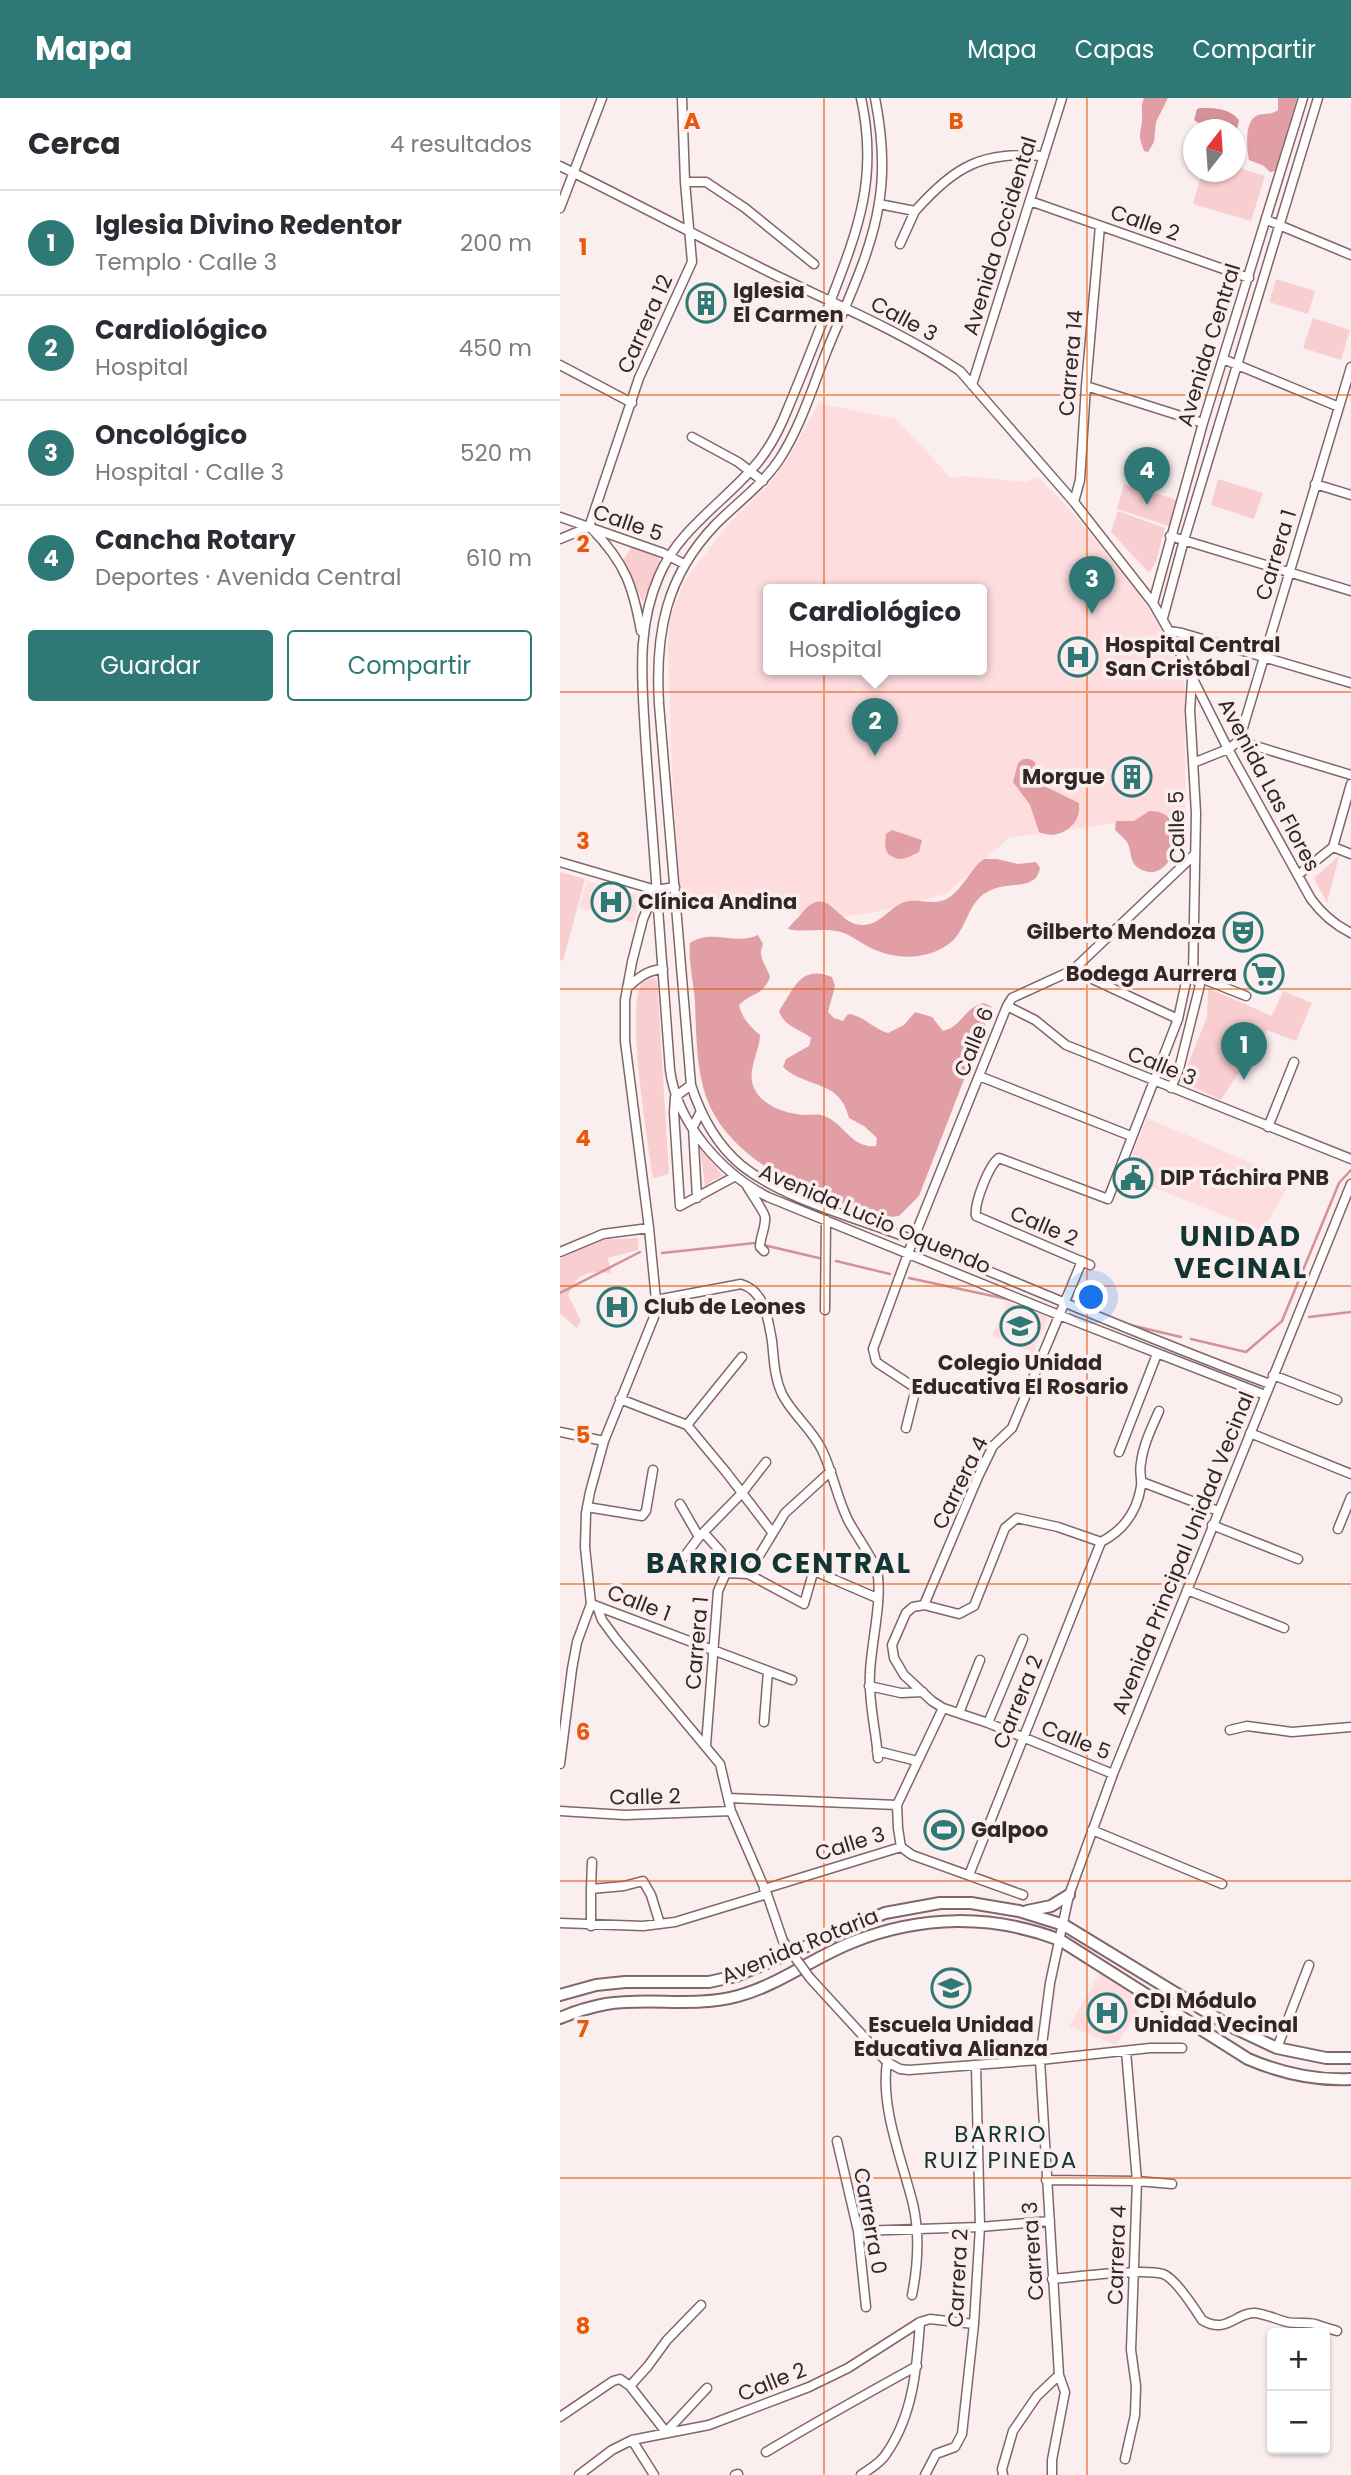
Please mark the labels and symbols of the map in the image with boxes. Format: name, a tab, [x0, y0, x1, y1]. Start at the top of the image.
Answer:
text: A	[684, 105, 701, 137]
text: B	[948, 105, 964, 137]
north arrow	[1183, 119, 1246, 182]
street label: Avenida Occidental	[955, 133, 1044, 339]
street label: Calle 2	[1107, 197, 1184, 248]
text: 1	[579, 231, 587, 263]
street label: Avenida Central	[1170, 260, 1247, 430]
street label: Carrera 12	[610, 270, 679, 378]
place label: Iglesia El Carmen	[733, 276, 844, 329]
building icon: Iglesia El Carmen	[685, 282, 727, 324]
street label: Calle 3	[866, 289, 943, 348]
street label: Carrera 14	[1051, 309, 1090, 417]
pin: 4	[1124, 447, 1170, 505]
street label: Calle 5	[589, 497, 667, 548]
street label: Carrera 1	[1248, 506, 1303, 604]
text: 2	[576, 528, 590, 560]
pin: 3	[1069, 556, 1115, 614]
place label: Hospital Central San Cristóbal	[1105, 630, 1280, 683]
hospital icon: Hospital Central San Cristóbal	[1057, 636, 1099, 678]
street label: Avenida Las Flores	[1211, 693, 1327, 877]
pin: 2	[852, 698, 898, 756]
building icon: Morgue	[1111, 756, 1153, 798]
place label: Morgue	[1022, 762, 1105, 791]
street label: Calle 5	[1161, 790, 1192, 864]
text: 3	[576, 825, 590, 857]
hospital icon: Clínica Andina	[590, 881, 632, 923]
place label: Clínica Andina	[638, 887, 797, 916]
theatre icon: Gilberto Mendoza	[1222, 911, 1264, 953]
place label: Gilberto Mendoza	[1026, 917, 1216, 946]
supermarket icon: Bodega Aurrera	[1243, 953, 1285, 995]
place label: Bodega Aurrera	[1066, 959, 1237, 988]
street label: Calle 6	[946, 1003, 1001, 1081]
pin: 1	[1221, 1022, 1267, 1080]
street label: Calle 3	[1123, 1039, 1201, 1092]
text: 4	[575, 1122, 591, 1154]
street label: Avenida Lucio Oquendo	[755, 1156, 996, 1281]
public building icon: DIP Táchira PNB	[1112, 1157, 1154, 1199]
place label: DIP Táchira PNB	[1160, 1163, 1329, 1192]
street label: Calle 2	[1006, 1198, 1083, 1253]
district label: UNIDAD VECINAL	[1174, 1217, 1308, 1288]
your location	[1074, 1280, 1108, 1314]
hospital icon: Club de Leones	[596, 1286, 638, 1328]
place label: Club de Leones	[644, 1292, 806, 1321]
school or university icon: Colegio Unidad Educativa El Rosario	[999, 1305, 1041, 1347]
place label: Colegio Unidad Educativa El Rosario	[912, 1348, 1128, 1401]
street label: Avenida Principal Unidad Vecinal	[1104, 1387, 1261, 1719]
text: 5	[576, 1419, 590, 1451]
street label: Carrera 4	[925, 1432, 994, 1534]
district label: BARRIO CENTRAL	[646, 1544, 912, 1583]
street label: Calle 1	[603, 1577, 675, 1628]
street label: Carrera 1	[678, 1595, 715, 1691]
street label: Carrera 2	[986, 1651, 1049, 1753]
street label: Calle 5	[1037, 1713, 1115, 1767]
text: 6	[576, 1716, 590, 1748]
street label: Calle 2	[609, 1781, 681, 1812]
sports icon: Galpoo	[923, 1809, 965, 1851]
place label: Galpoo	[971, 1815, 1048, 1844]
street label: Calle 3	[811, 1819, 888, 1868]
street label: Avenida Rotaria	[717, 1901, 883, 1990]
school or university icon: Escuela Unidad Educativa Alianza	[930, 1967, 972, 2009]
place label: CDI Módulo Unidad Vecinal	[1134, 1986, 1298, 2039]
hospital icon: CDI Módulo Unidad Vecinal	[1086, 1992, 1128, 2034]
place label: Escuela Unidad Educativa Alianza	[854, 2010, 1048, 2063]
text: 7	[577, 2013, 589, 2045]
district label: BARRIO RUIZ PINEDA	[924, 2118, 1078, 2176]
street label: Carrerra 0	[847, 2165, 894, 2276]
street label: Carrera 3	[1015, 2201, 1050, 2301]
street label: Carrera 4	[1100, 2205, 1133, 2305]
street label: Carrera 2	[940, 2228, 975, 2328]
text: 8	[576, 2310, 590, 2342]
street label: Calle 2	[733, 2355, 810, 2408]

